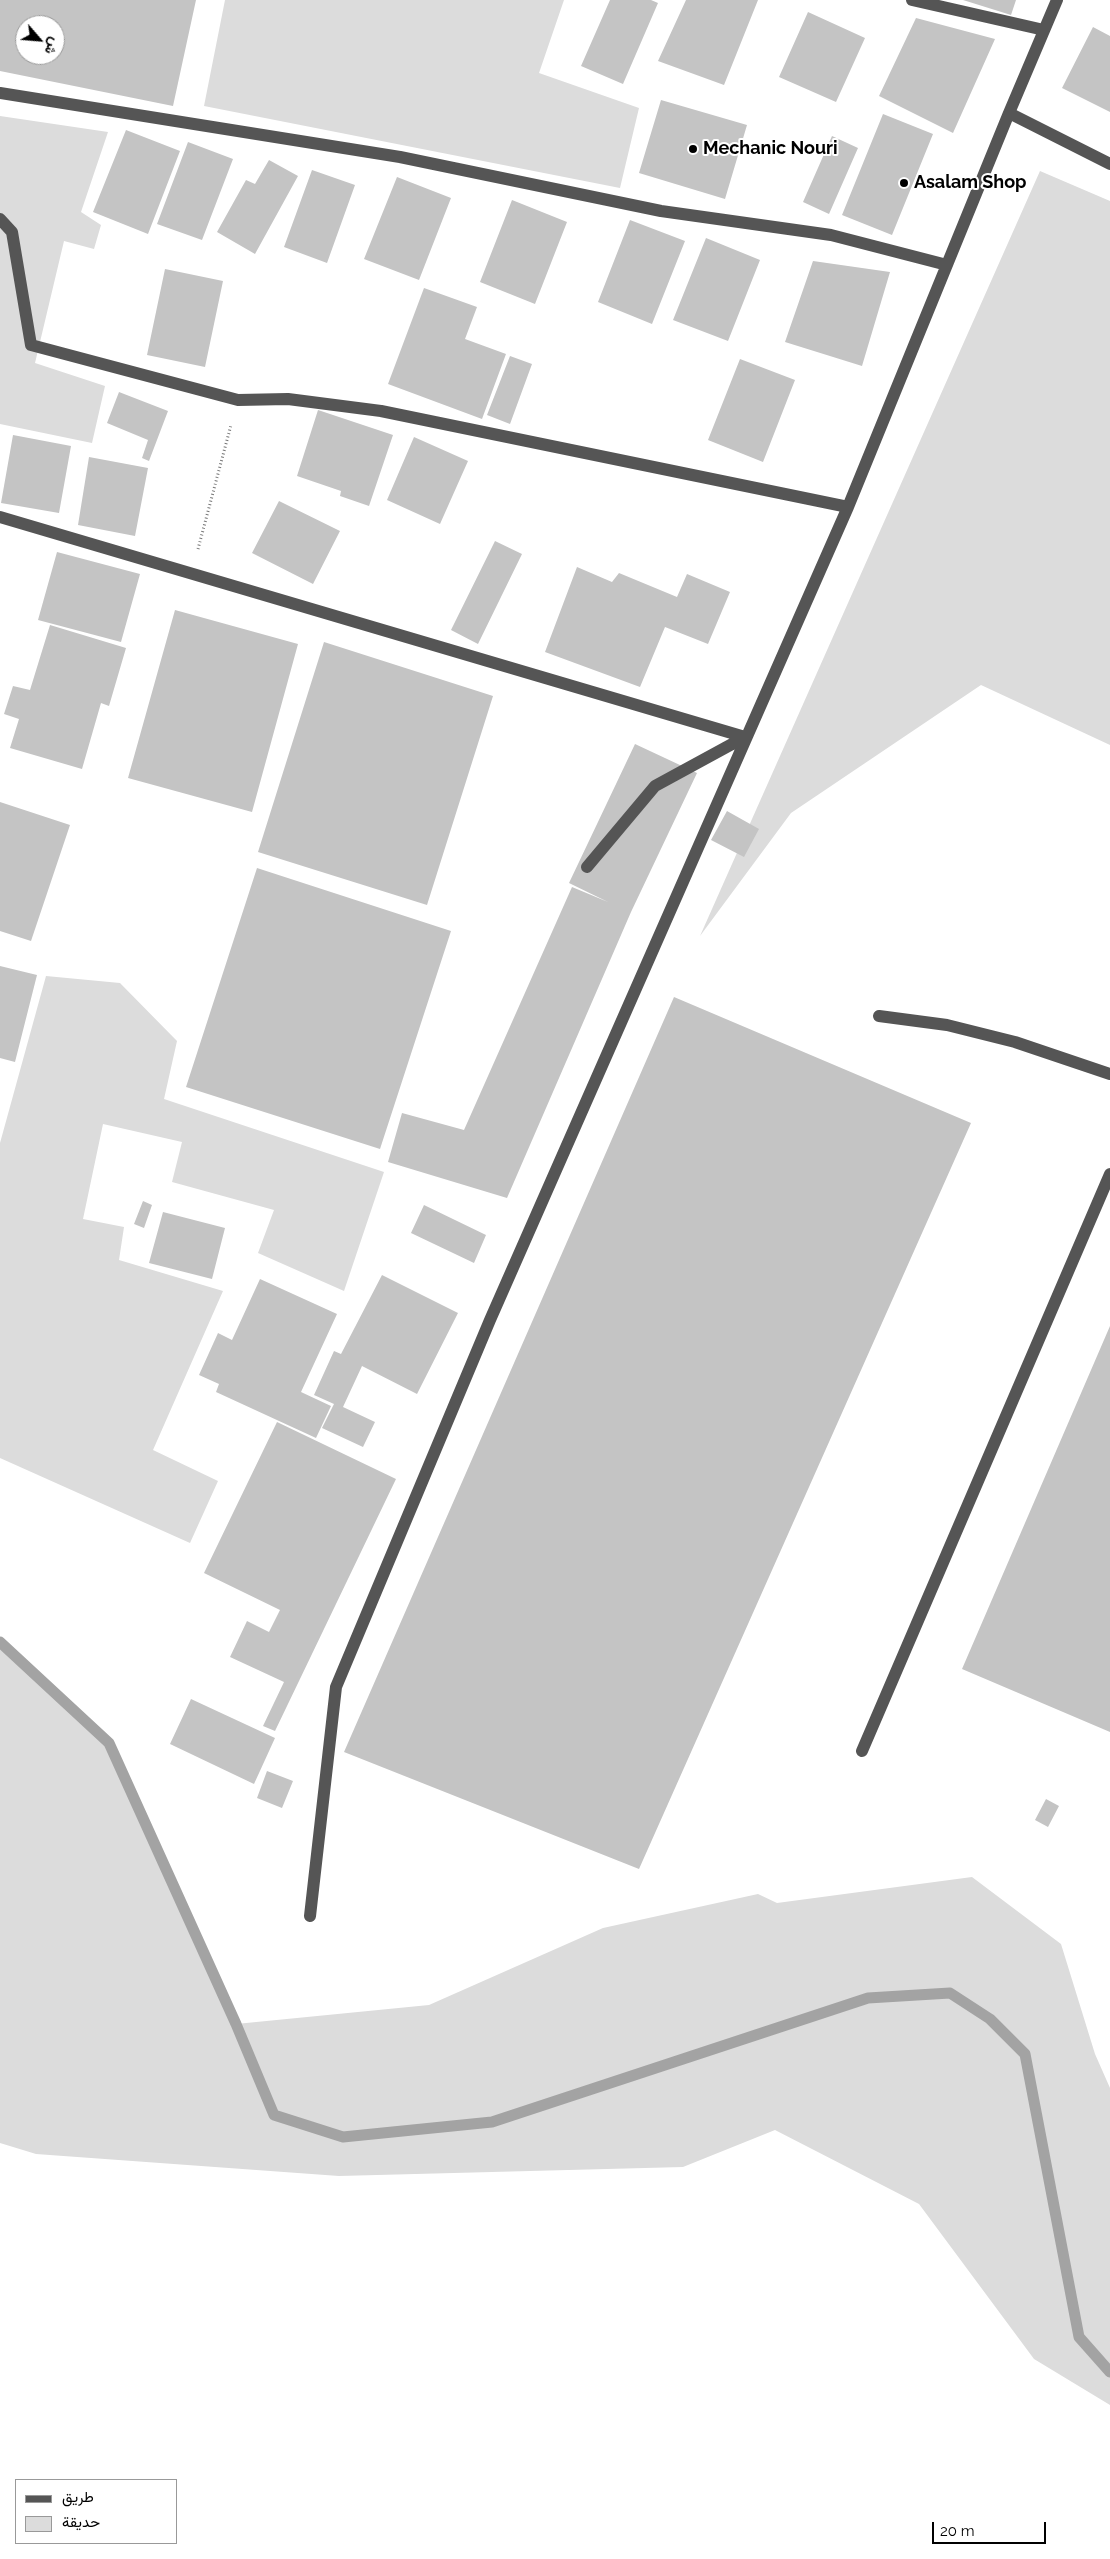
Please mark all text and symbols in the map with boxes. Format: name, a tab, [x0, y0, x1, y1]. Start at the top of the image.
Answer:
north arrow	[15, 15, 65, 65]
text: ش	[42, 35, 63, 57]
place label: Mechanic Nouri	[703, 138, 838, 160]
marker: Mechanic Nouri	[687, 143, 699, 155]
place label: Asalam Shop	[914, 172, 1026, 194]
marker: Asalam Shop	[898, 177, 910, 189]
legend	[15, 2479, 178, 2544]
text: طريق	[62, 2488, 94, 2506]
scale bar	[935, 2512, 1049, 2544]
text: حديقة	[62, 2513, 100, 2531]
text: 20 m	[940, 2522, 975, 2540]

